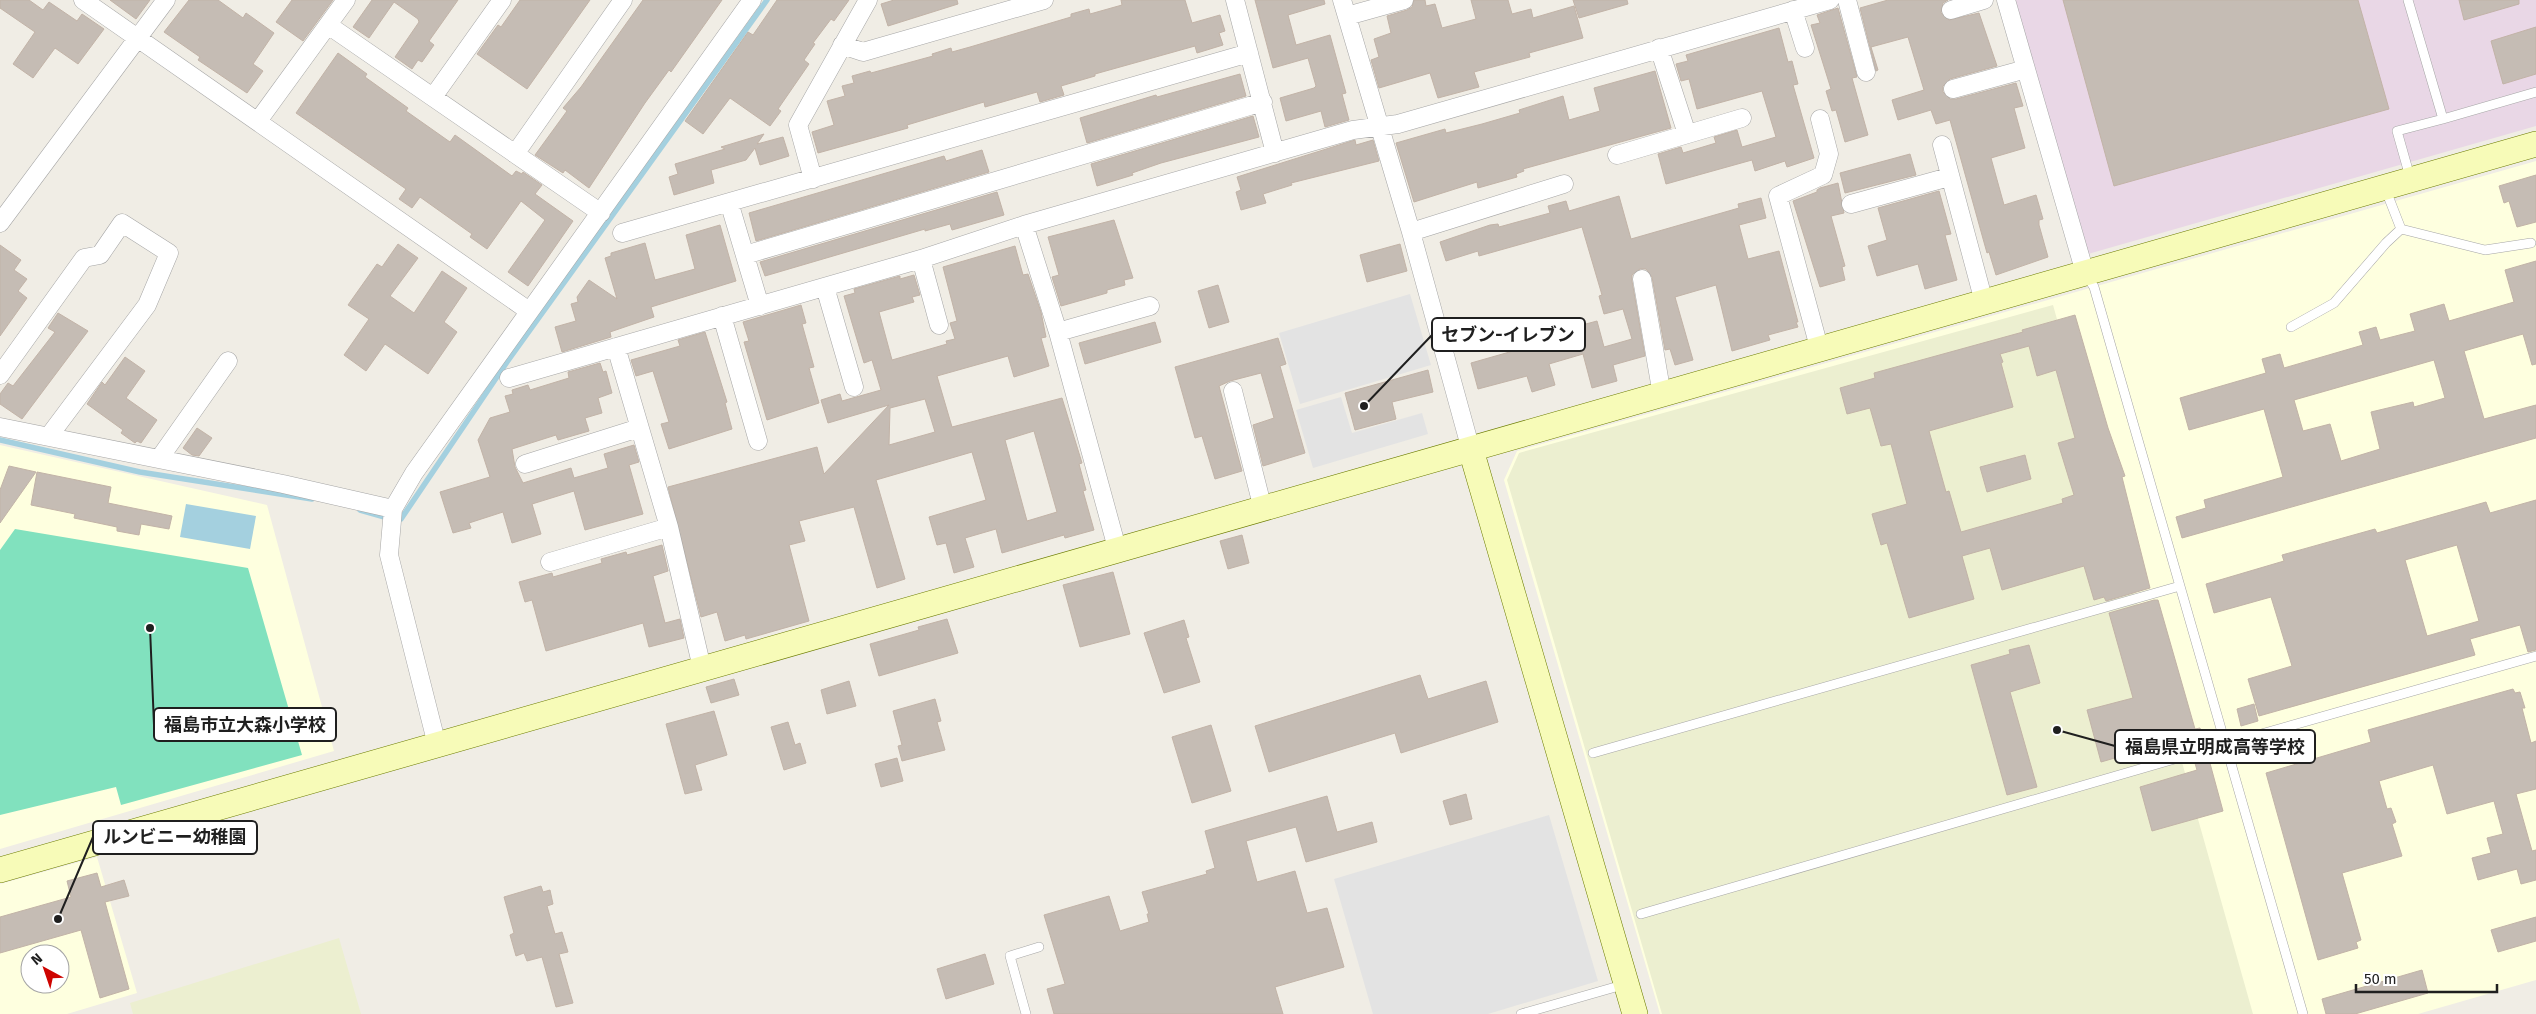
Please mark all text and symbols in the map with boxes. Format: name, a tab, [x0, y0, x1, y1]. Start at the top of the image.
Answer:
callout: セブン-イレブン	[1432, 318, 1585, 351]
text: セブン-イレブン	[1441, 324, 1575, 346]
callout: 福島市立大森小学校	[154, 708, 336, 741]
text: 福島市立大森小学校	[164, 714, 326, 736]
callout: 福島県立明成高等学校	[2115, 730, 2315, 763]
text: 福島県立明成高等学校	[2125, 736, 2305, 758]
callout: ルンビニー幼稚園	[93, 821, 257, 854]
text: ルンビニー幼稚園	[103, 826, 247, 848]
north arrow	[20, 944, 70, 994]
text: N	[28, 950, 46, 969]
scale bar	[2356, 962, 2497, 994]
text: 50 m	[2364, 970, 2397, 988]

